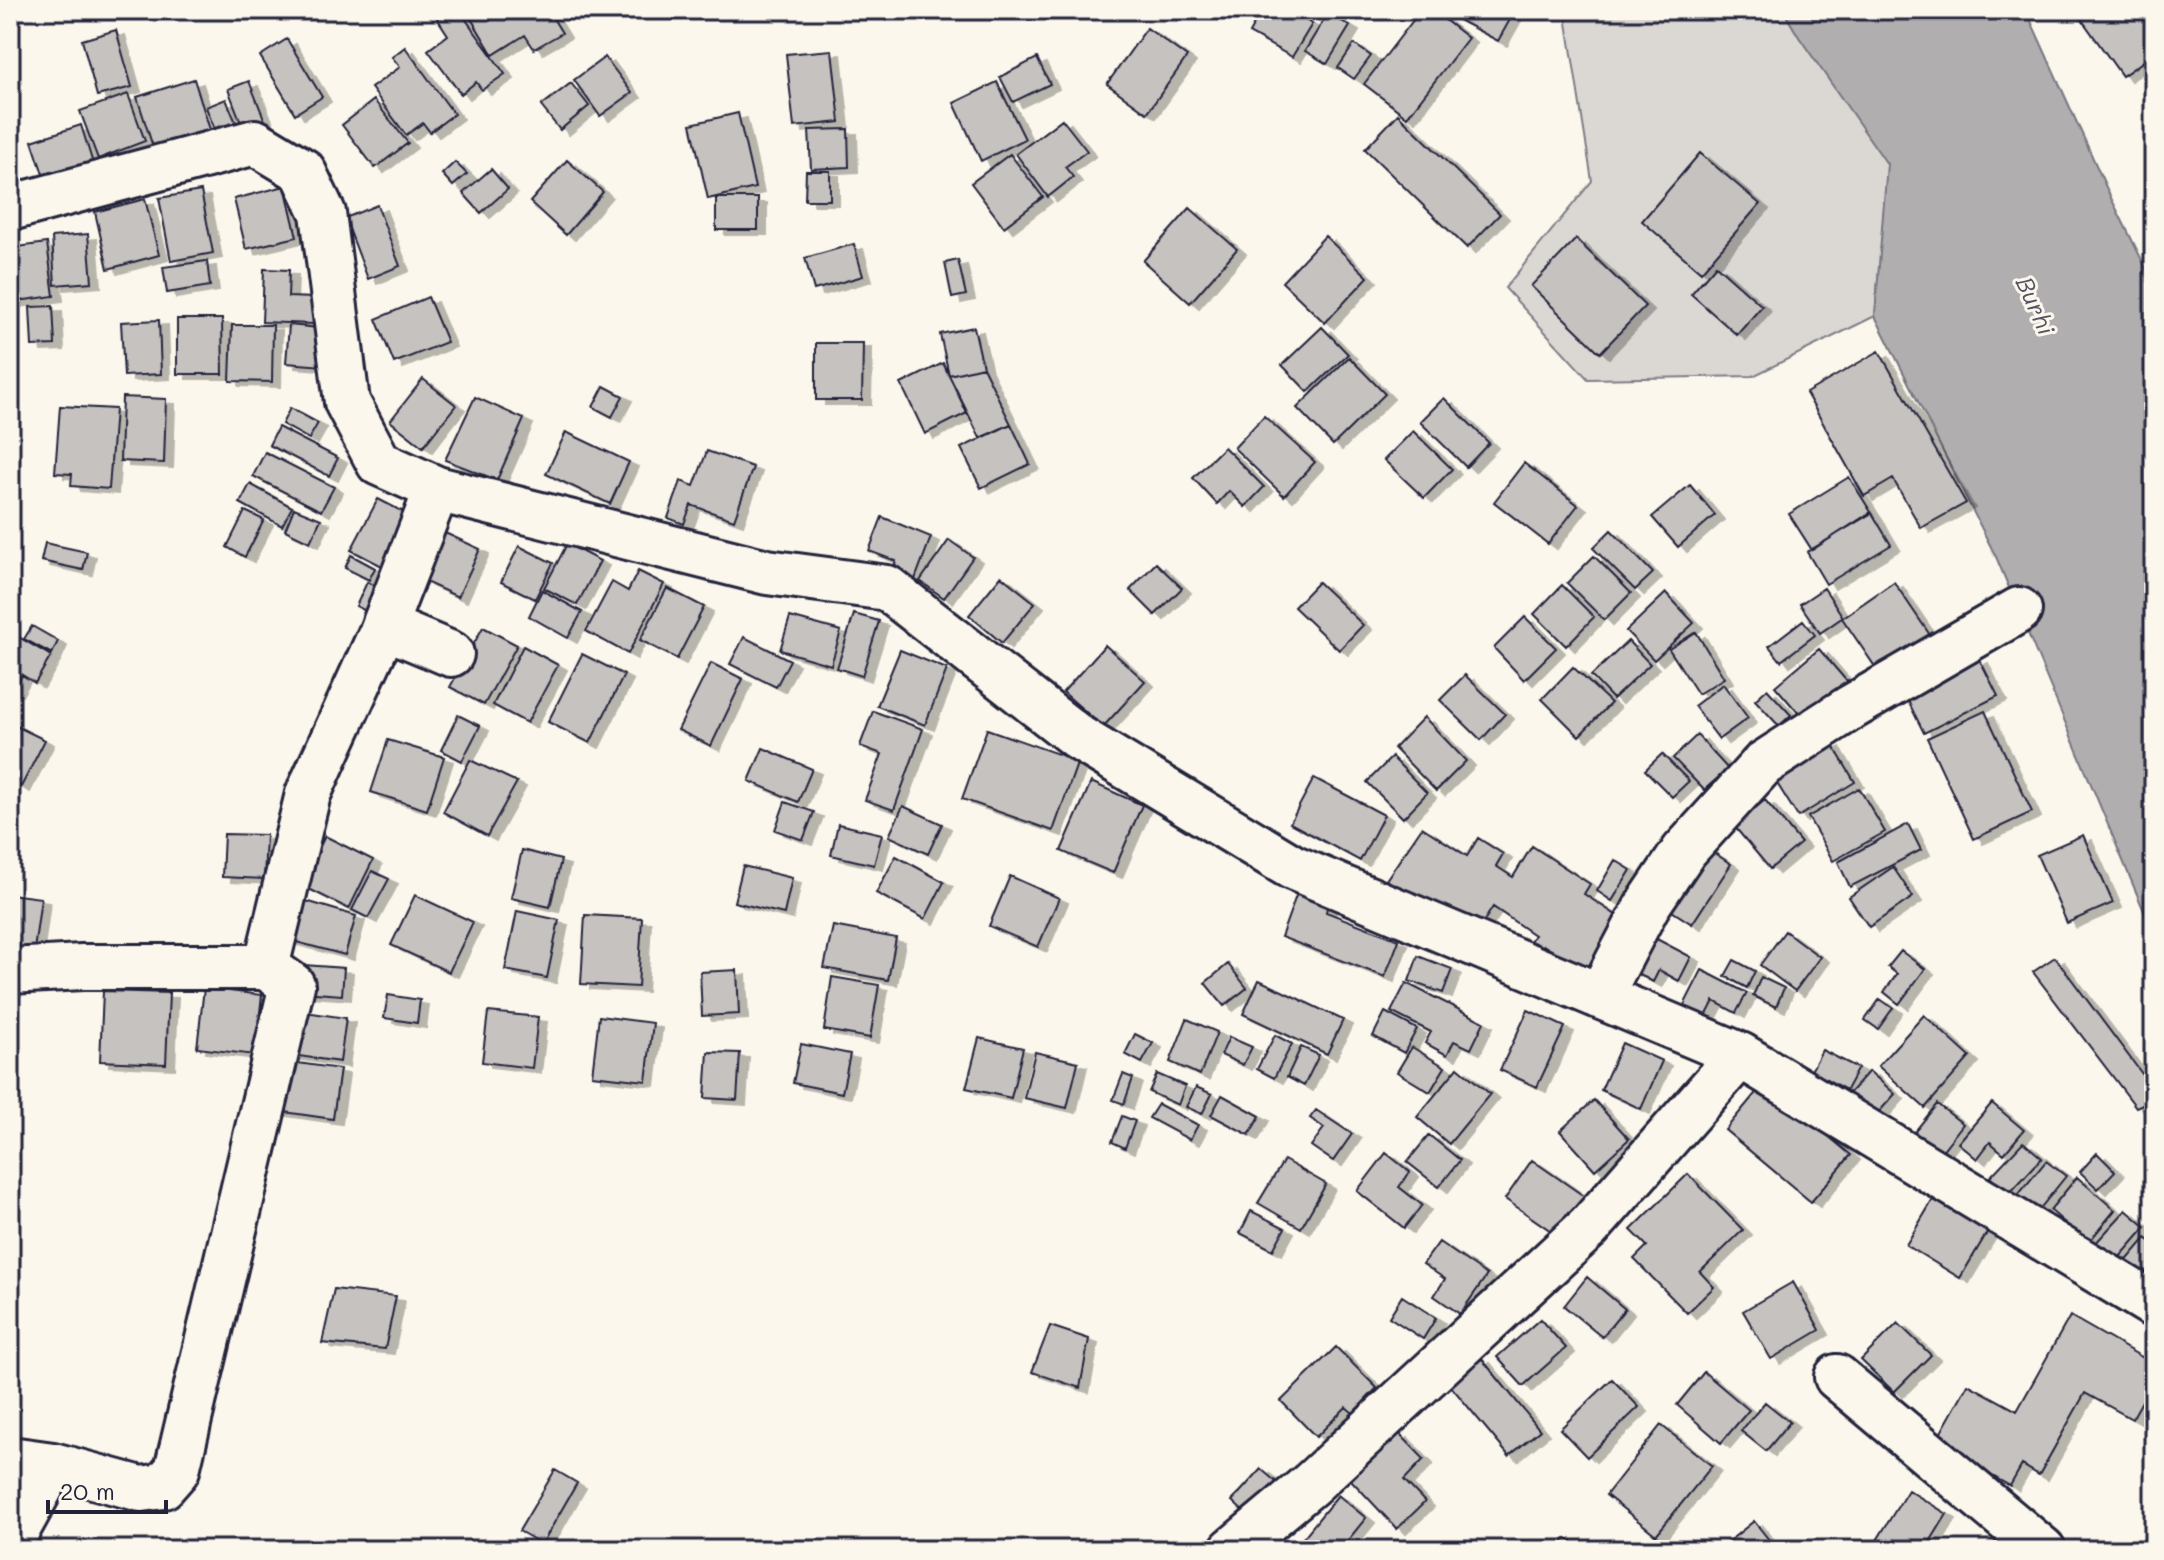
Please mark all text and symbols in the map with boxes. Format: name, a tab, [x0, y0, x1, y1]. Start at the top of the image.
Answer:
water label: Burhi	[2010, 271, 2063, 340]
scale bar	[48, 1464, 166, 1514]
text: 20 m	[60, 1475, 115, 1506]

